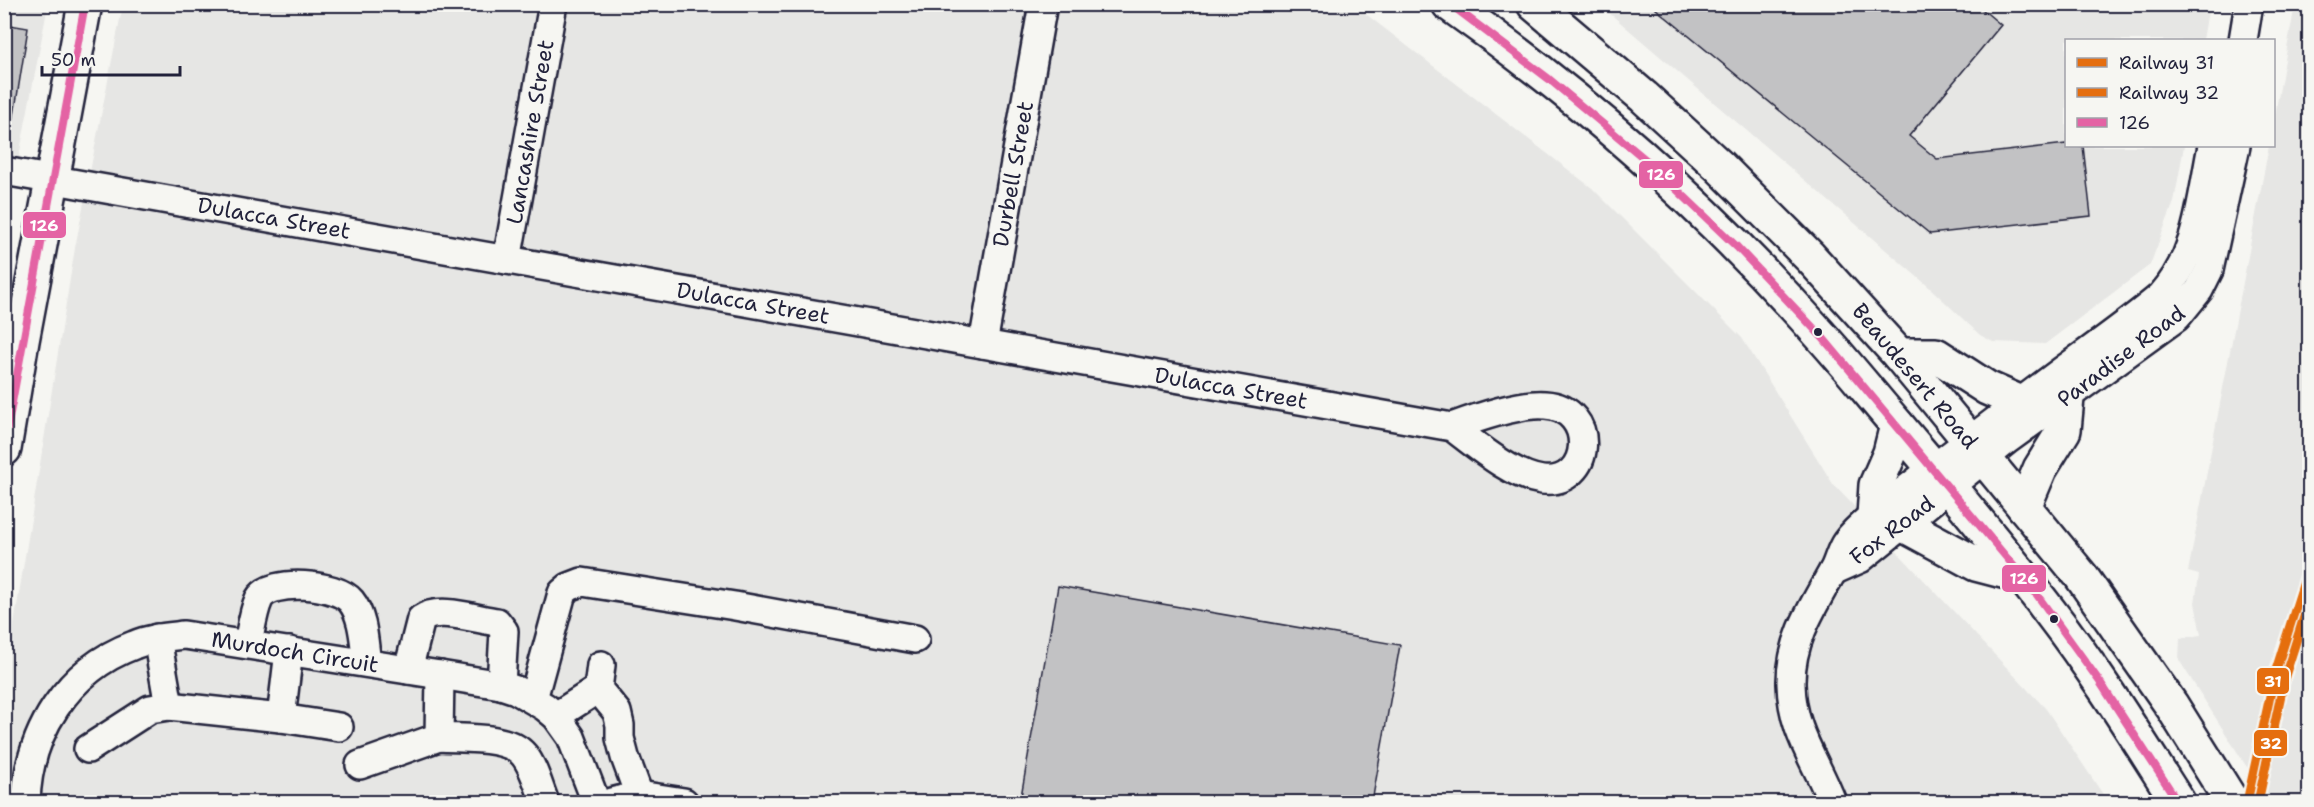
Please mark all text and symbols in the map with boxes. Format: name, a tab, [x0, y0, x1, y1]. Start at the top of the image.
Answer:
street label: Lancashire Street	[500, 37, 560, 227]
scale bar	[42, 39, 180, 77]
legend	[2065, 39, 2275, 147]
text: 50 m	[51, 48, 96, 72]
text: Railway 31	[2119, 51, 2214, 75]
text: Railway 32	[2119, 81, 2219, 105]
street label: Durbell Street	[986, 99, 1040, 249]
text: 126	[2119, 111, 2150, 135]
line badge: 126	[1638, 160, 1684, 189]
text: 126	[1647, 164, 1675, 185]
street label: Dulacca Street	[195, 190, 353, 246]
line badge: 126	[22, 211, 67, 239]
text: 126	[30, 215, 58, 236]
street label: Dulacca Street	[674, 275, 832, 331]
street label: Beaudesert Road	[1846, 297, 1984, 455]
street label: Paradise Road	[2051, 298, 2191, 414]
unlabelled marker	[1812, 326, 1824, 338]
street label: Dulacca Street	[1152, 360, 1310, 416]
street label: Fox Road	[1844, 489, 1940, 571]
line badge: 126	[2001, 564, 2047, 593]
text: 126	[2010, 568, 2038, 589]
unlabelled marker	[2048, 613, 2060, 625]
street label: Murdoch Circuit	[209, 624, 381, 680]
line badge: 31	[2256, 667, 2290, 695]
text: 31	[2264, 671, 2282, 692]
line badge: 32	[2253, 729, 2288, 757]
text: 32	[2260, 733, 2282, 754]

